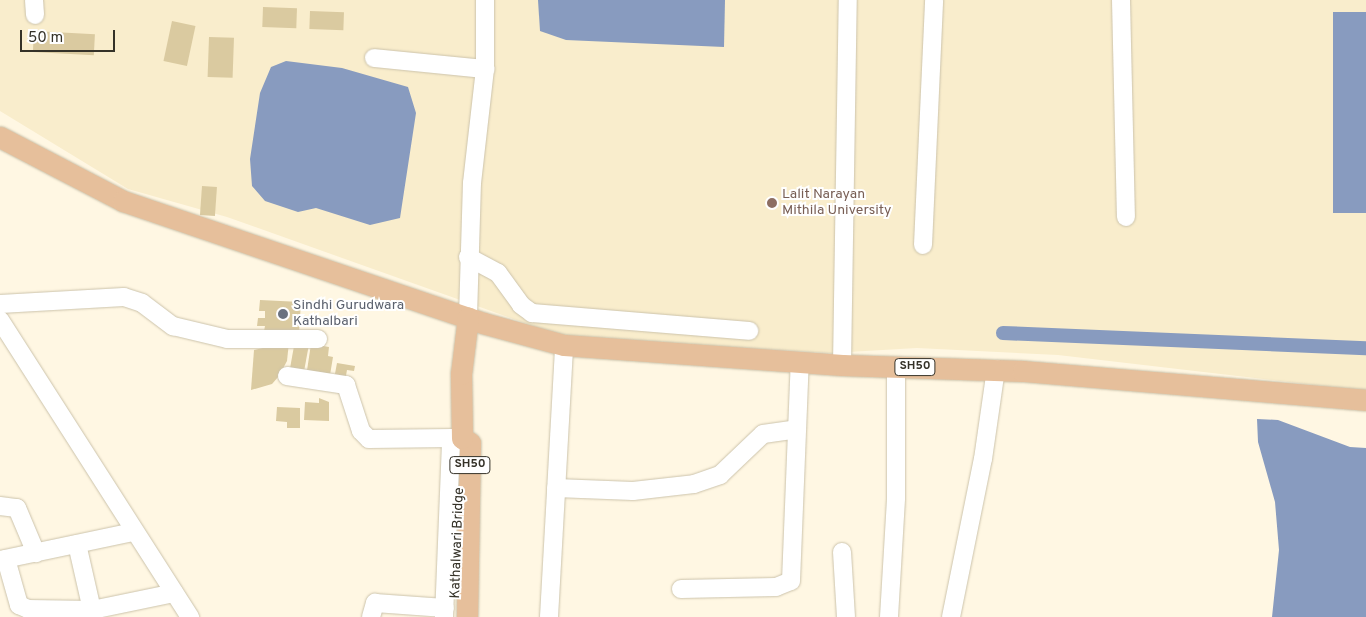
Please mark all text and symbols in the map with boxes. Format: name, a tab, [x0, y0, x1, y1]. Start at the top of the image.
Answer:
scale bar	[22, 20, 118, 52]
text: 50 m	[28, 29, 63, 48]
place label: Lalit Narayan Mithila University	[782, 187, 891, 220]
marker: Lalit Narayan Mithila University	[766, 197, 778, 209]
place label: Sindhi Gurudwara Kathalbari	[293, 298, 404, 331]
marker: Sindhi Gurudwara Kathalbari	[277, 308, 289, 320]
road number: SH50	[894, 358, 936, 377]
road number: SH50	[449, 456, 491, 474]
street label: Kathalwari Bridge	[448, 487, 468, 599]

